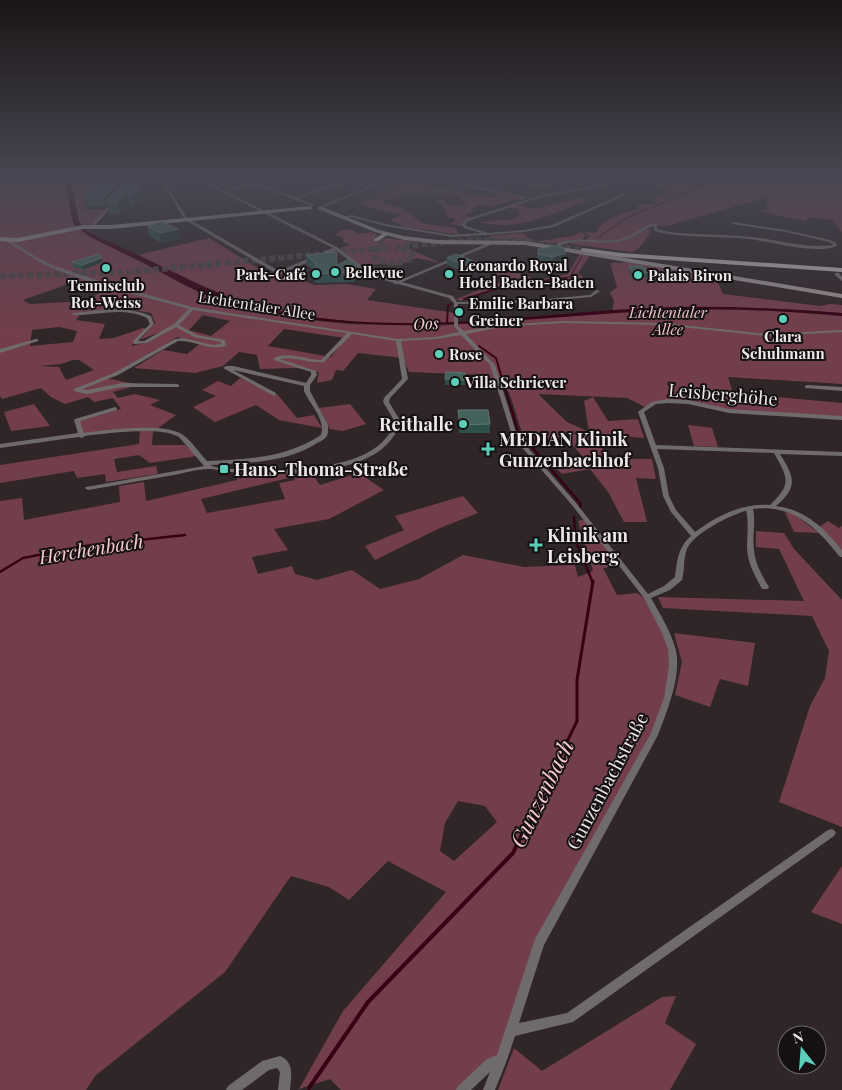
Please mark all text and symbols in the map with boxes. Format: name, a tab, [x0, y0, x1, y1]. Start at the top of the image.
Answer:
place label: Leonardo Royal Hotel Baden-Baden	[459, 255, 595, 292]
marker: Tennisclub Rot-Weiss	[100, 262, 112, 274]
place label: Bellevue	[345, 262, 404, 282]
place label: Park-Café	[236, 264, 306, 284]
place label: Palais Biron	[648, 265, 733, 285]
marker: Bellevue	[329, 266, 341, 278]
marker: Park-Café	[310, 268, 322, 280]
marker: Leonardo Royal Hotel Baden-Baden	[443, 268, 455, 280]
marker: Palais Biron	[632, 269, 644, 281]
place label: Tennisclub Rot-Weiss	[68, 275, 145, 312]
street label: Lichtentaler Allee	[197, 286, 317, 324]
place label: Emilie Barbara Greiner	[469, 293, 573, 330]
park label: Lichtentaler Allee	[628, 302, 708, 339]
marker: Emilie Barbara Greiner	[453, 306, 465, 318]
water label: Oos	[413, 312, 439, 334]
marker: Clara Schuhmann	[777, 313, 789, 325]
place label: Clara Schuhmann	[741, 326, 825, 363]
place label: Rose	[449, 344, 483, 364]
marker: Rose	[433, 348, 445, 360]
place label: Villa Schriever	[464, 372, 566, 392]
marker: Villa Schriever	[449, 376, 461, 388]
street label: Leisberghöhe	[667, 377, 779, 411]
place label: Reithalle	[379, 412, 453, 436]
marker: Reithalle	[457, 418, 469, 430]
place label: MEDIAN Klinik Gunzenbachhof	[499, 427, 632, 472]
marker: MEDIAN Klinik Gunzenbachhof	[481, 442, 495, 456]
place label: Hans-Thoma-Straße	[234, 457, 408, 481]
marker: Hans-Thoma-Straße	[218, 463, 230, 475]
place label: Klinik am Leisberg	[547, 523, 629, 568]
water label: Herchenbach	[36, 527, 145, 569]
marker: Klinik am Leisberg	[529, 538, 543, 552]
street label: Gunzenbachstraße	[561, 708, 653, 854]
water label: Gunzenbach	[502, 734, 580, 852]
north arrow	[777, 1025, 827, 1075]
text: N	[790, 1027, 806, 1048]

